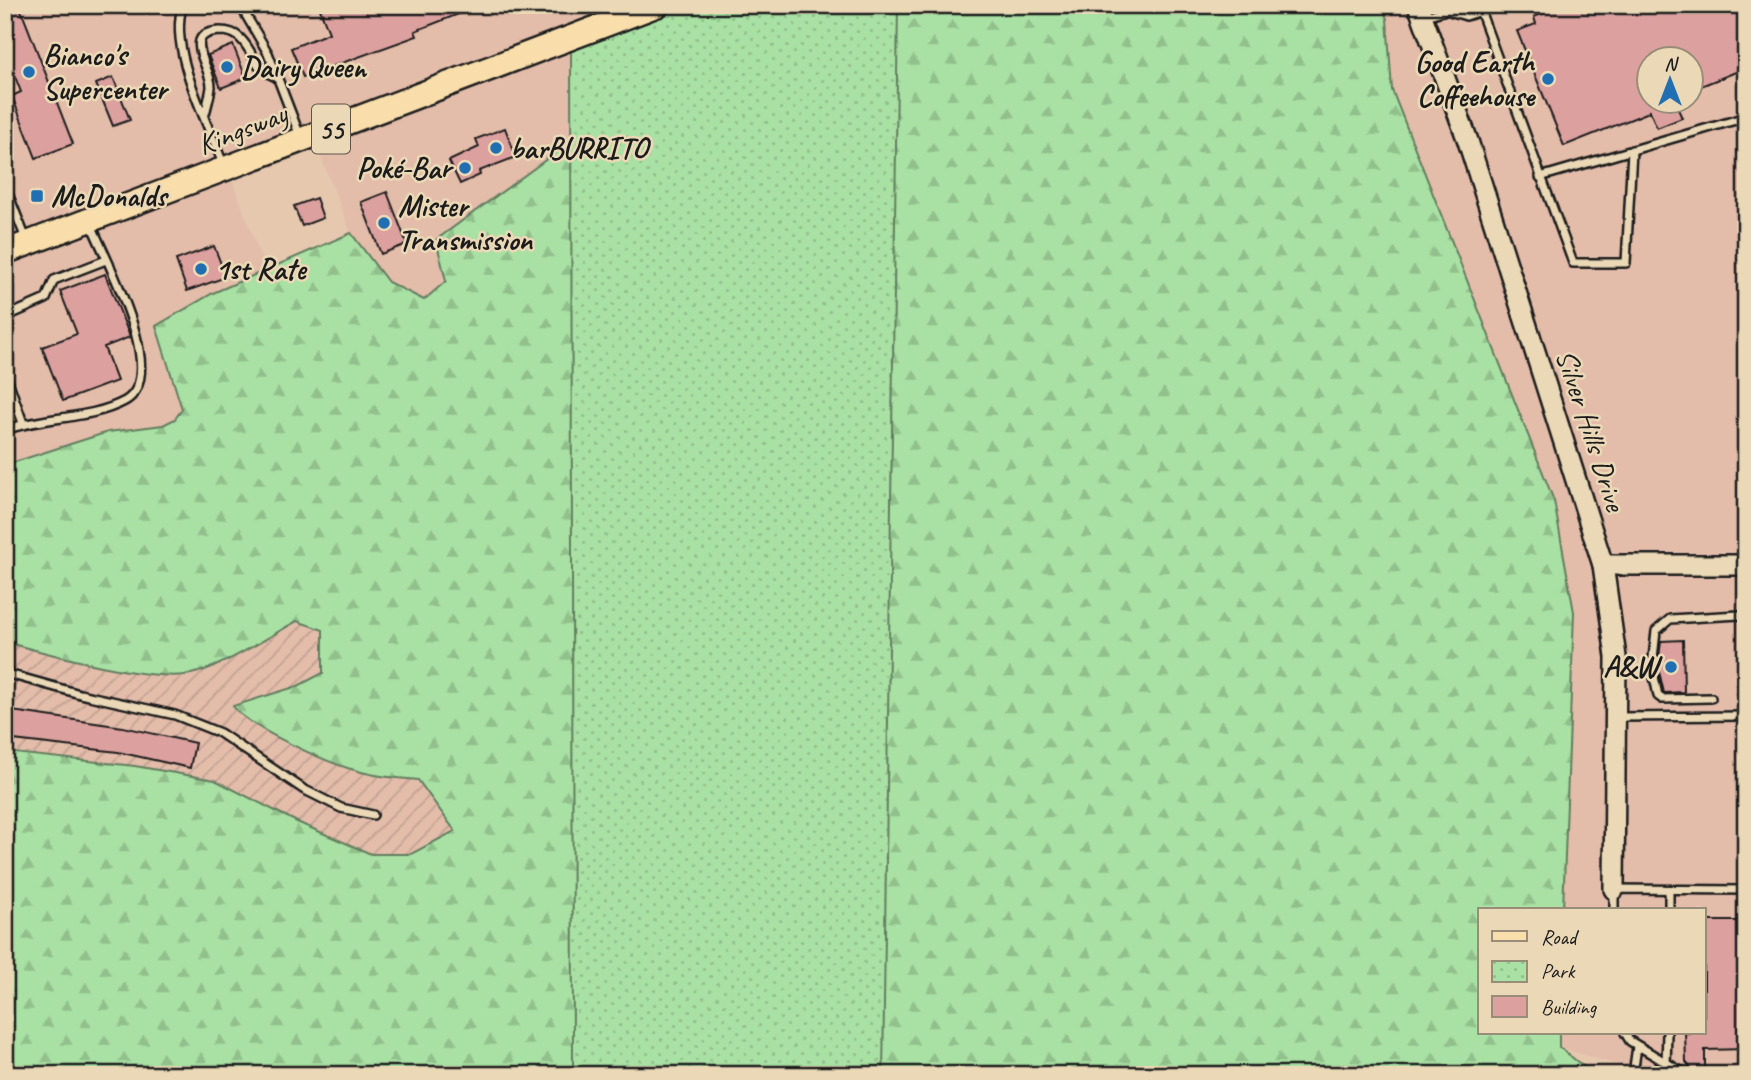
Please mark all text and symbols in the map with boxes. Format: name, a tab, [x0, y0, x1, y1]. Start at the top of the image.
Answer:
place label: Bianco's Supercenter	[43, 36, 170, 108]
place label: Good Earth Coffeehouse	[1415, 43, 1536, 115]
north arrow	[1636, 46, 1706, 116]
place label: Dairy Queen	[241, 48, 368, 87]
text: N	[1664, 52, 1679, 76]
marker: Dairy Queen	[219, 59, 235, 75]
marker: Bianco's Supercenter	[21, 64, 37, 80]
marker: Good Earth Coffeehouse	[1540, 71, 1556, 87]
street label: Kingsway	[192, 94, 294, 163]
road number: 55	[312, 104, 350, 154]
place label: barBURRITO	[510, 129, 651, 167]
marker: barBURRITO	[488, 140, 504, 156]
place label: Poké-Bar	[356, 149, 454, 187]
marker: Poké-Bar	[457, 160, 473, 176]
place label: McDonalds	[51, 177, 170, 215]
place label: Mister Transmission	[398, 187, 533, 259]
marker: McDonalds	[29, 188, 45, 204]
marker: Mister Transmission	[376, 215, 392, 231]
place label: 1st Rate	[215, 250, 308, 288]
marker: 1st Rate	[193, 261, 209, 277]
street label: Silver Hills Drive	[1547, 345, 1636, 518]
place label: A&W	[1603, 648, 1663, 686]
marker: A&W	[1663, 659, 1679, 675]
legend	[1478, 908, 1706, 1034]
text: Road	[1541, 924, 1580, 950]
text: Park	[1541, 958, 1576, 984]
text: Building	[1541, 994, 1598, 1020]

